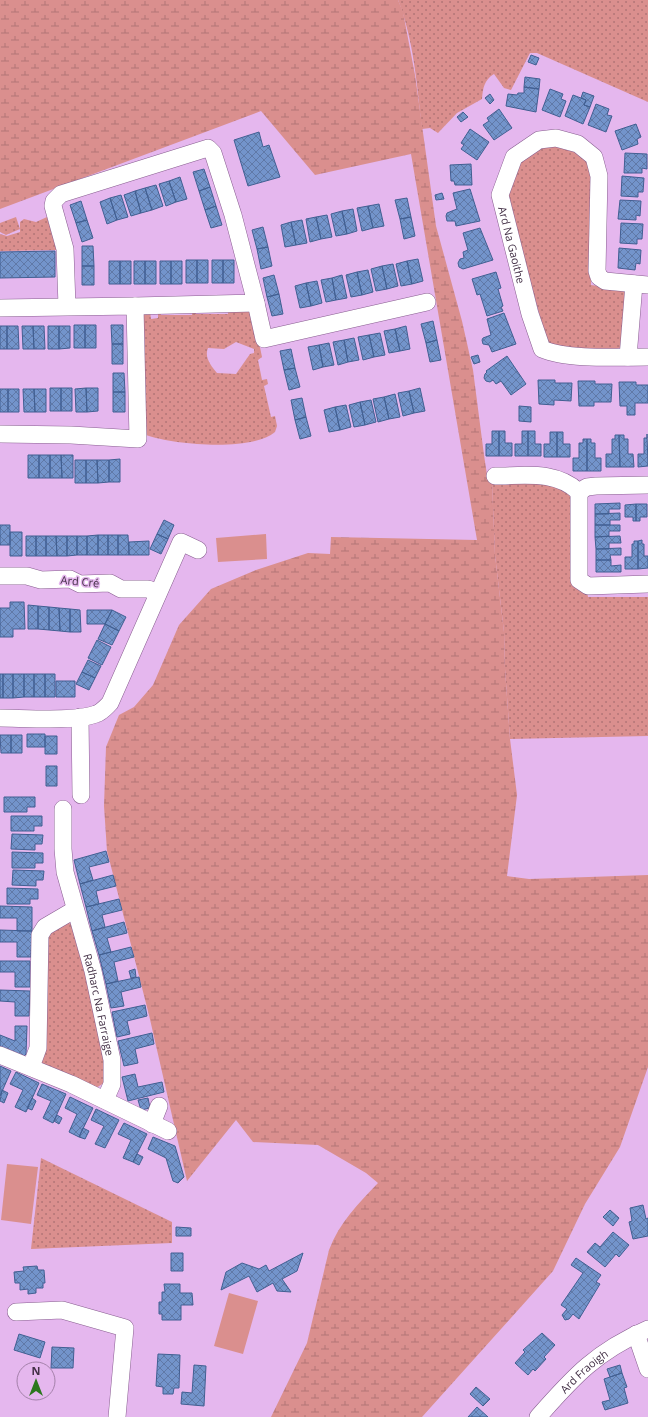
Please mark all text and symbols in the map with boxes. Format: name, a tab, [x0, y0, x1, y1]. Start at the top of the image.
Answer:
street label: Ard Na Gaoithe	[496, 205, 529, 285]
street label: Ard Cré	[60, 572, 100, 590]
street label: Radharc Na Farraige	[81, 952, 118, 1057]
street label: Ard Fraoigh	[556, 1345, 610, 1396]
north arrow	[16, 1361, 56, 1401]
text: N	[32, 1363, 40, 1378]

